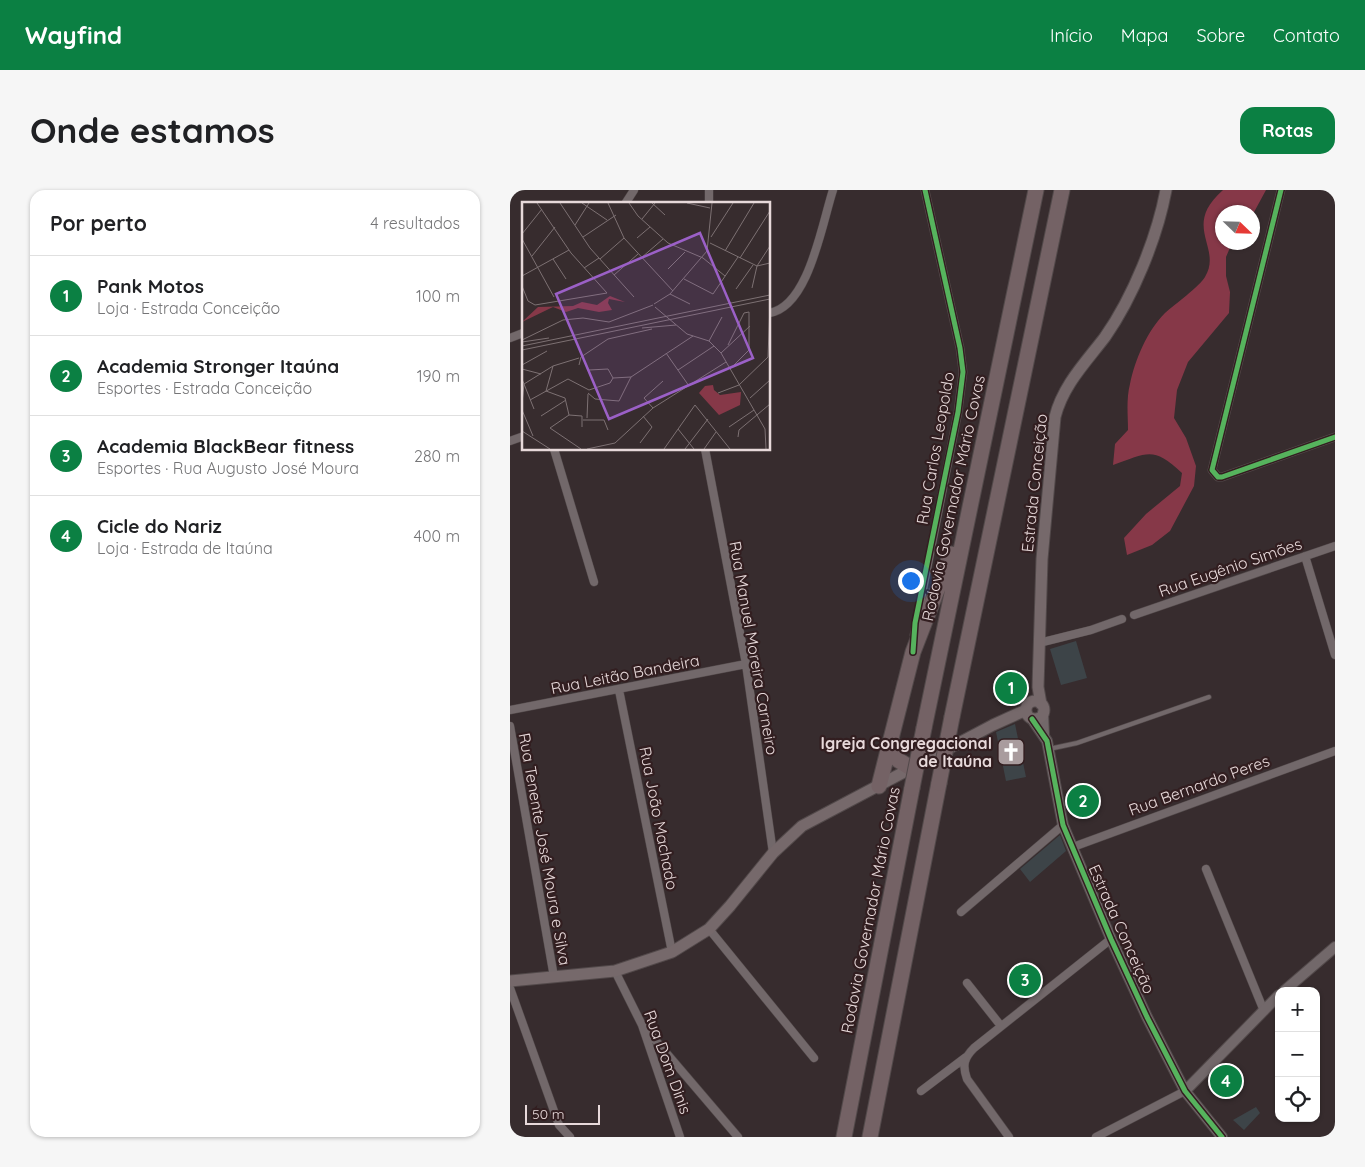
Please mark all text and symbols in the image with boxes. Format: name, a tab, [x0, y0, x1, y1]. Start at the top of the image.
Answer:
text: Wayfind	[25, 20, 122, 50]
text: Início	[1050, 24, 1093, 47]
text: Mapa	[1121, 24, 1168, 47]
text: Sobre	[1196, 24, 1245, 47]
text: Contato	[1273, 24, 1340, 47]
button: Rotas	[1240, 107, 1335, 154]
text: Onde estamos	[30, 108, 275, 152]
inset map	[522, 202, 770, 450]
north arrow	[1215, 205, 1260, 250]
text: Por perto	[50, 210, 147, 236]
text: 4 resultados	[370, 213, 460, 233]
text: Pank Motos	[97, 274, 204, 298]
text: 1	[63, 286, 69, 306]
text: 100 m	[416, 286, 460, 306]
text: Loja · Estrada Conceição	[97, 298, 280, 318]
text: Academia Stronger Itaúna	[97, 354, 339, 378]
text: 2	[61, 366, 71, 386]
text: 190 m	[417, 366, 460, 386]
street label: Rua Carlos Leopoldo	[912, 370, 958, 526]
street label: Rodovia Governador Mário Covas	[917, 373, 989, 623]
text: Esportes · Estrada Conceição	[97, 378, 312, 398]
street label: Estrada Conceição	[1017, 413, 1051, 553]
text: Academia BlackBear fitness	[97, 434, 354, 458]
text: 3	[62, 446, 70, 466]
text: 280 m	[414, 446, 460, 466]
text: Esportes · Rua Augusto José Moura	[97, 458, 359, 478]
text: Cicle do Nariz	[97, 514, 222, 538]
text: 4	[61, 526, 71, 546]
text: 400 m	[414, 526, 460, 546]
street label: Rua Eugênio Simões	[1156, 533, 1304, 601]
text: Loja · Estrada de Itaúna	[97, 538, 273, 558]
street label: Rua Manuel Moreira Carneiro	[725, 540, 783, 756]
your location	[898, 568, 924, 594]
street label: Rua Leitão Bandeira	[549, 650, 701, 698]
pin: 1	[995, 669, 1027, 707]
street label: Rua Tenente José Moura e Silva	[515, 731, 575, 967]
place label: Igreja Congregacional de Itaúna	[821, 733, 992, 771]
church icon: Igreja Congregacional de Itaúna	[996, 737, 1026, 767]
street label: Rua João Machado	[635, 745, 683, 891]
street label: Rua Bernardo Peres	[1126, 750, 1272, 820]
pin: 2	[1067, 782, 1099, 820]
street label: Rodovia Governador Mário Covas	[836, 785, 904, 1035]
street label: Estrada Conceição	[1085, 861, 1159, 997]
pin: 3	[1009, 961, 1041, 999]
map controls	[1275, 987, 1320, 1122]
button: +	[1275, 987, 1320, 1032]
street label: Rua Dom Dinis	[640, 1007, 696, 1117]
button: −	[1275, 1032, 1320, 1077]
pin: 4	[1210, 1062, 1242, 1100]
button: locate	[1275, 1077, 1320, 1122]
scale bar	[525, 1102, 600, 1125]
text: 50 m	[532, 1105, 565, 1123]

